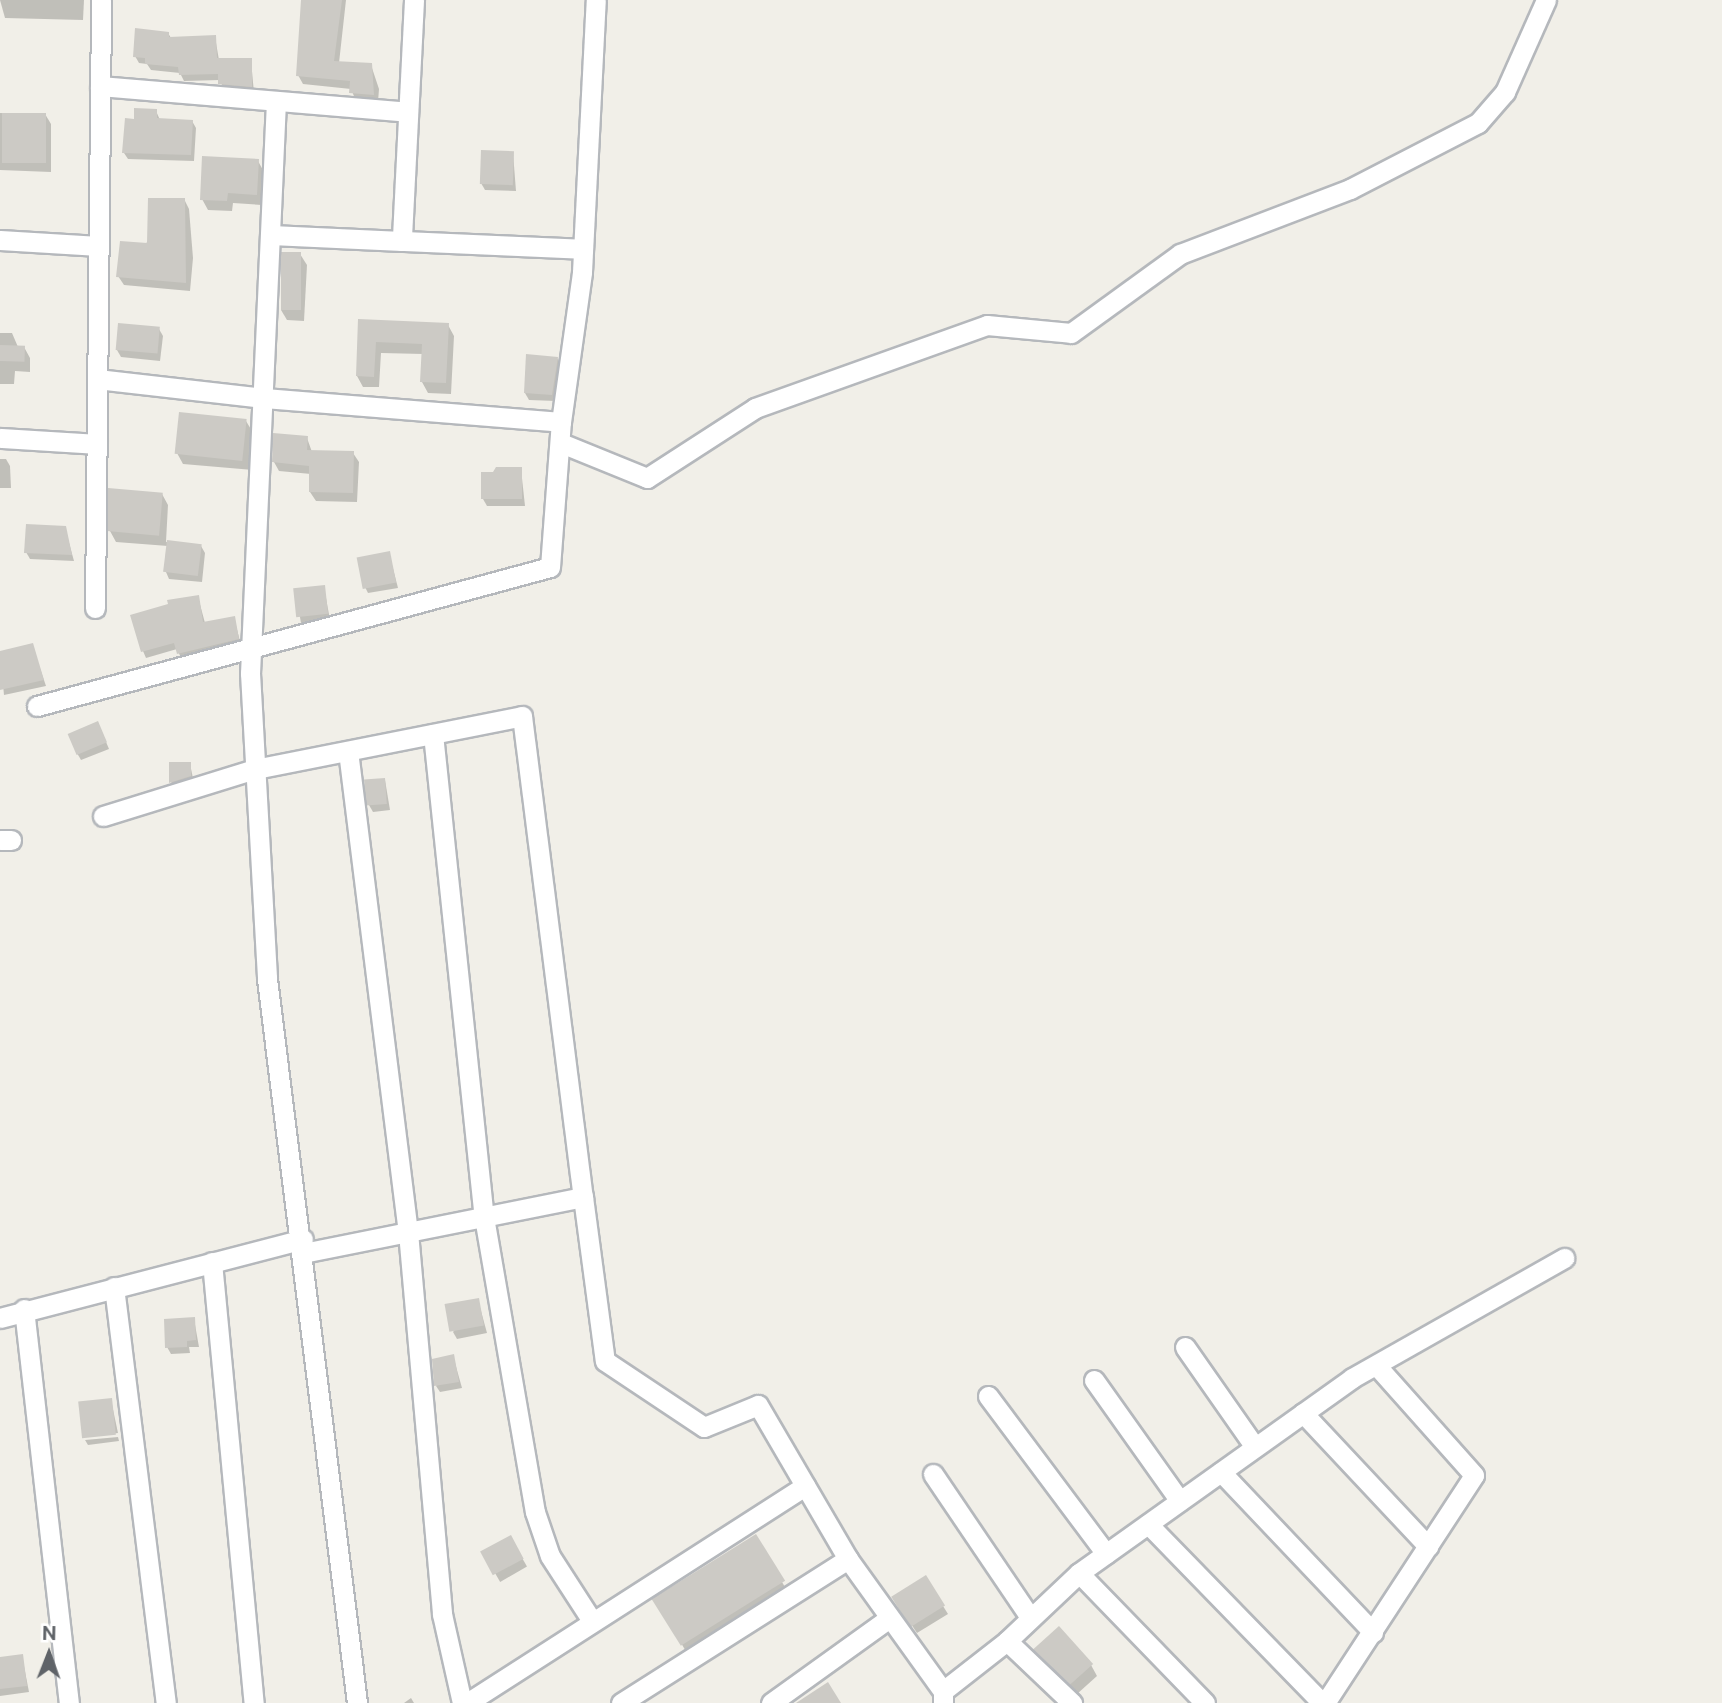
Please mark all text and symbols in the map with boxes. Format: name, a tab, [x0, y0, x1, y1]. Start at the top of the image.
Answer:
north arrow	[14, 1619, 84, 1689]
text: N	[42, 1622, 57, 1644]

